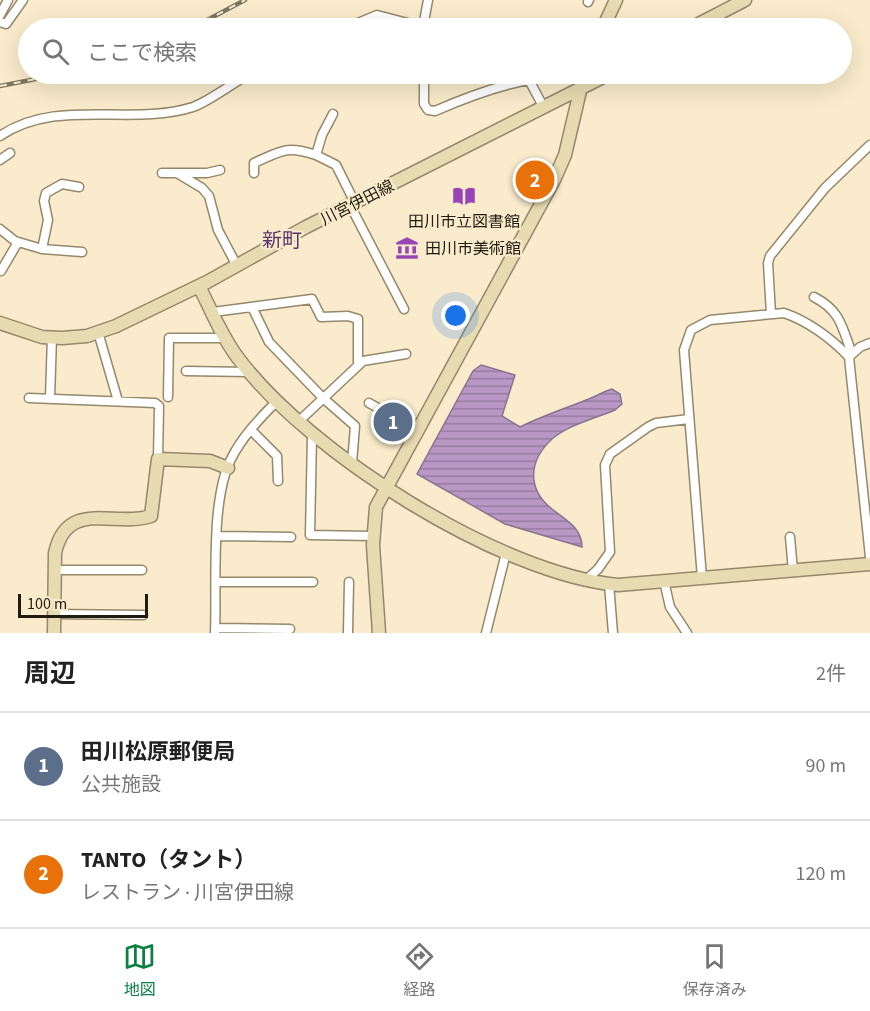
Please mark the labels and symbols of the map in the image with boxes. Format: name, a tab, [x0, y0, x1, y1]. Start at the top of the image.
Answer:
pin: 2	[516, 158, 554, 202]
street label: 川宮伊田線	[317, 175, 398, 231]
library icon: 田川市立図書館	[451, 183, 477, 209]
place label: 田川市立図書館	[408, 211, 520, 233]
district label: 新町	[262, 227, 302, 255]
museum icon: 田川市美術館	[394, 235, 420, 261]
place label: 田川市美術館	[425, 238, 521, 260]
your location	[441, 301, 470, 330]
pin: 1	[374, 400, 412, 444]
scale bar	[18, 591, 148, 618]

